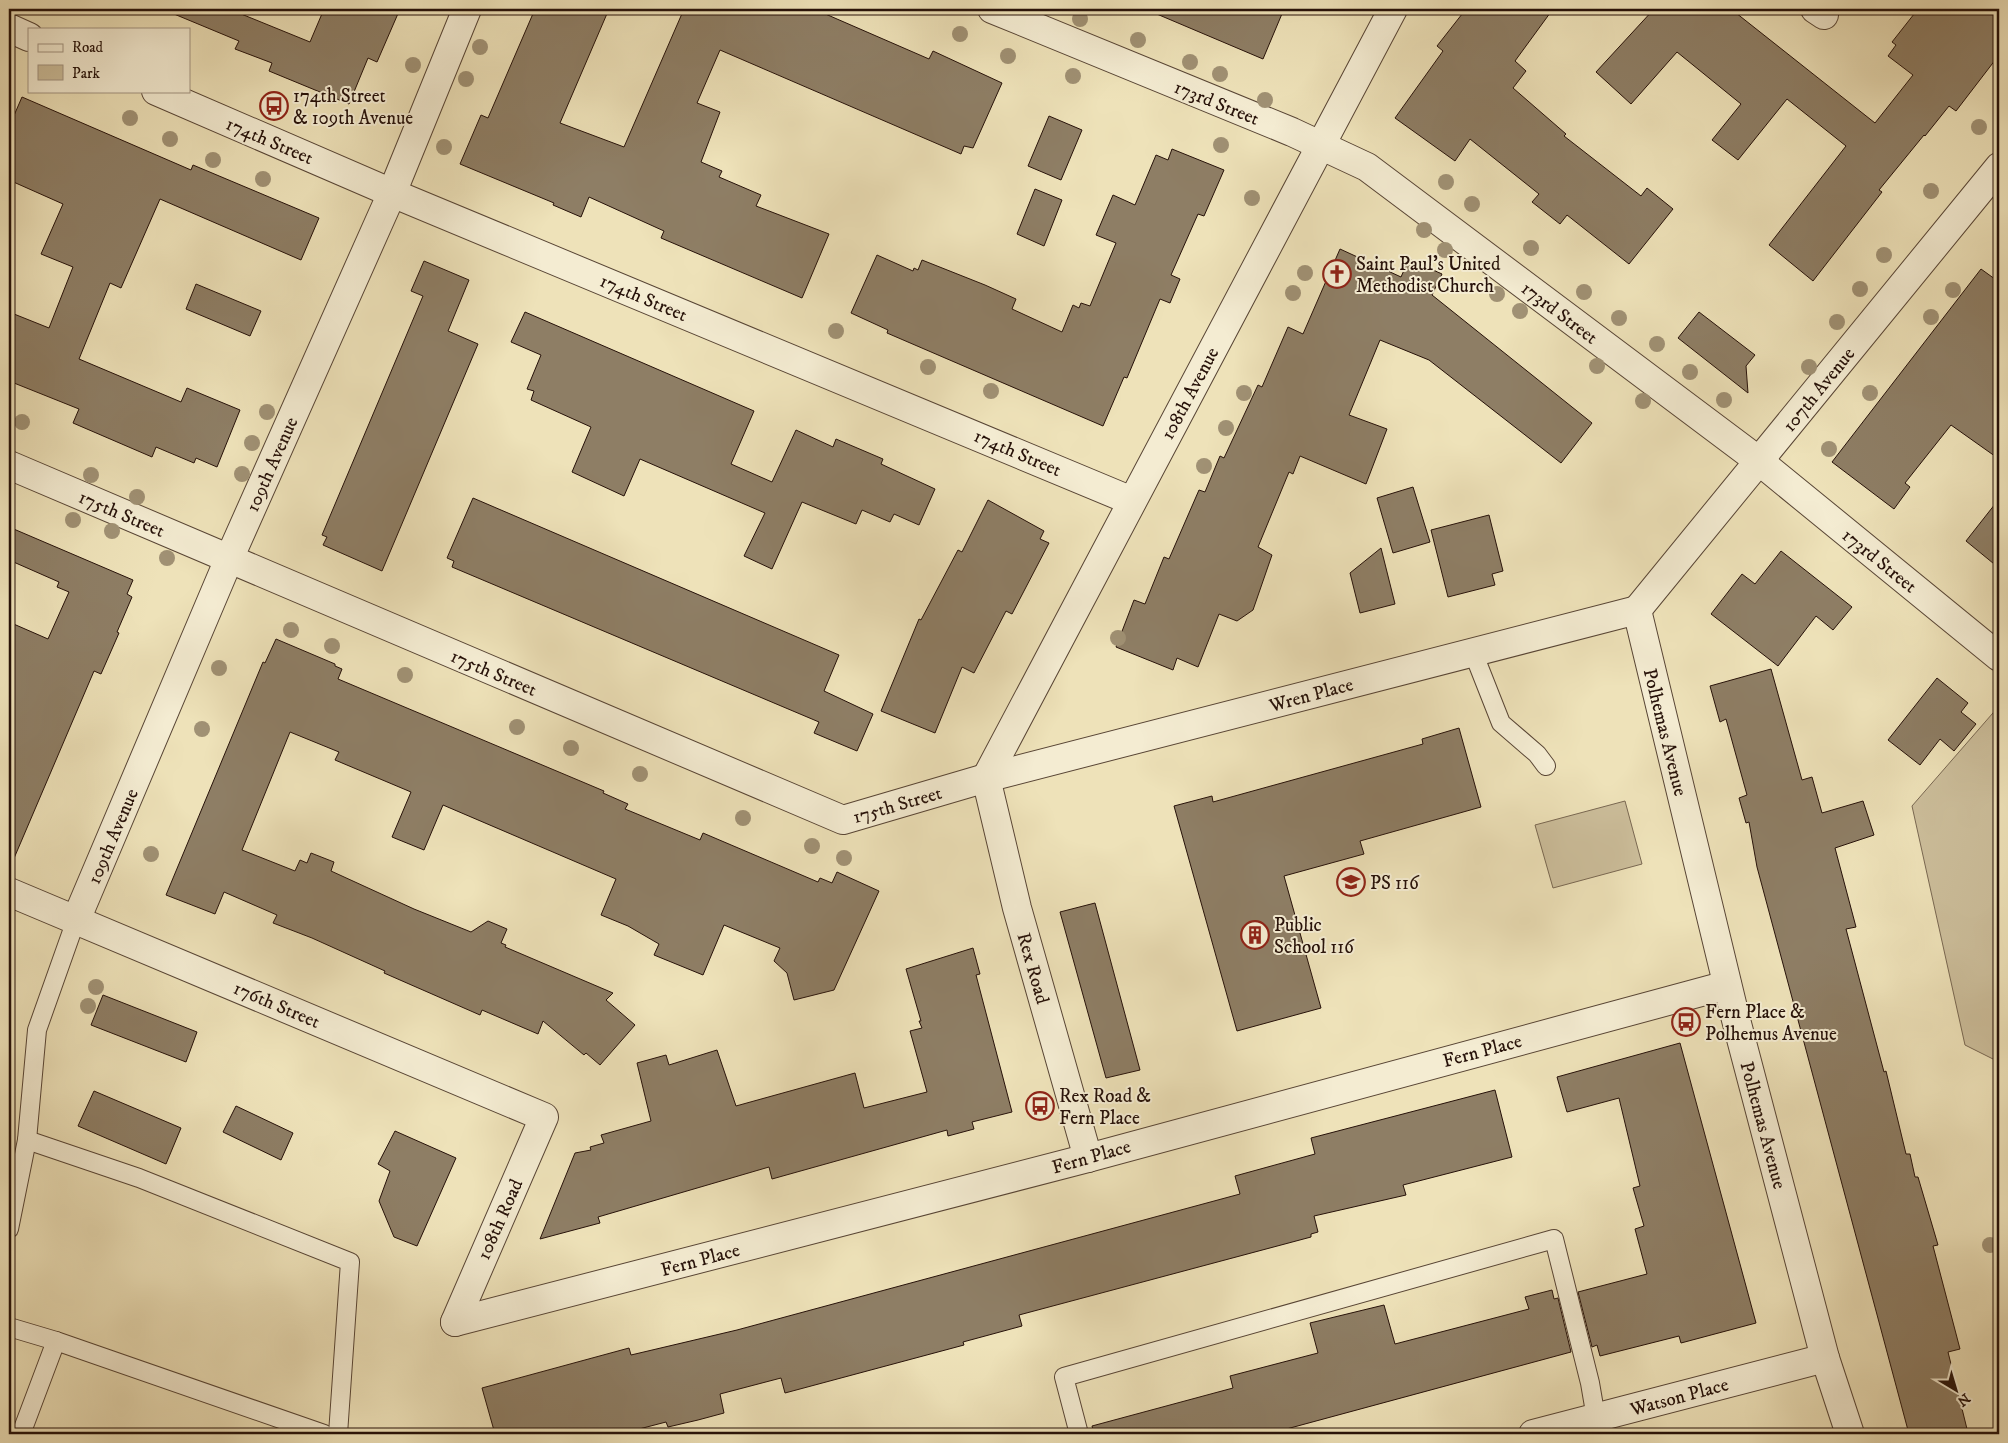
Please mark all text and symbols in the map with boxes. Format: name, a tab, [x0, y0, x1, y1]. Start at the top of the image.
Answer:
legend	[28, 28, 190, 92]
text: Road	[72, 38, 104, 57]
text: Park	[72, 64, 101, 83]
street label: 173rd Street	[1171, 76, 1262, 131]
place label: 174th Street & 109th Avenue	[293, 85, 413, 130]
bus stop icon: 174th Street & 109th Avenue	[259, 91, 289, 121]
street label: 174th Street	[222, 113, 317, 170]
place label: Saint Paul's United Methodist Church	[1356, 253, 1501, 298]
church icon: Saint Paul's United Methodist Church	[1322, 259, 1352, 289]
street label: 174th Street	[596, 270, 691, 327]
street label: 173rd Street	[1516, 277, 1602, 349]
street label: 108th Avenue	[1156, 343, 1224, 444]
street label: 107th Avenue	[1778, 343, 1860, 437]
street label: 109th Avenue	[241, 413, 304, 516]
street label: 174th Street	[970, 425, 1065, 482]
street label: 175th Street	[75, 486, 168, 543]
street label: 173rd Street	[1837, 524, 1921, 598]
street label: 175th Street	[447, 645, 540, 702]
street label: Polhemas Avenue	[1638, 666, 1692, 799]
street label: Wren Place	[1266, 673, 1356, 718]
street label: 175th Street	[850, 782, 945, 829]
street label: 109th Avenue	[83, 785, 144, 888]
school or university icon: PS 116	[1336, 867, 1366, 897]
place label: PS 116	[1370, 872, 1420, 895]
place label: Public School 116	[1274, 914, 1355, 959]
building icon: Public School 116	[1240, 920, 1270, 950]
street label: Rex Road	[1011, 930, 1054, 1007]
street label: 176th Street	[230, 977, 323, 1034]
place label: Fern Place & Polhemus Avenue	[1705, 1001, 1837, 1046]
bus stop icon: Fern Place & Polhemus Avenue	[1671, 1007, 1701, 1037]
street label: Fern Place	[1440, 1030, 1525, 1073]
street label: Polhemas Avenue	[1735, 1059, 1791, 1192]
place label: Rex Road & Fern Place	[1059, 1085, 1151, 1130]
bus stop icon: Rex Road & Fern Place	[1025, 1091, 1055, 1121]
street label: Fern Place	[1049, 1135, 1134, 1180]
street label: 108th Road	[472, 1175, 529, 1264]
street label: Fern Place	[658, 1239, 743, 1282]
north arrow	[1930, 1366, 1980, 1416]
street label: Watson Place	[1627, 1373, 1731, 1422]
text: N	[1953, 1389, 1973, 1410]

